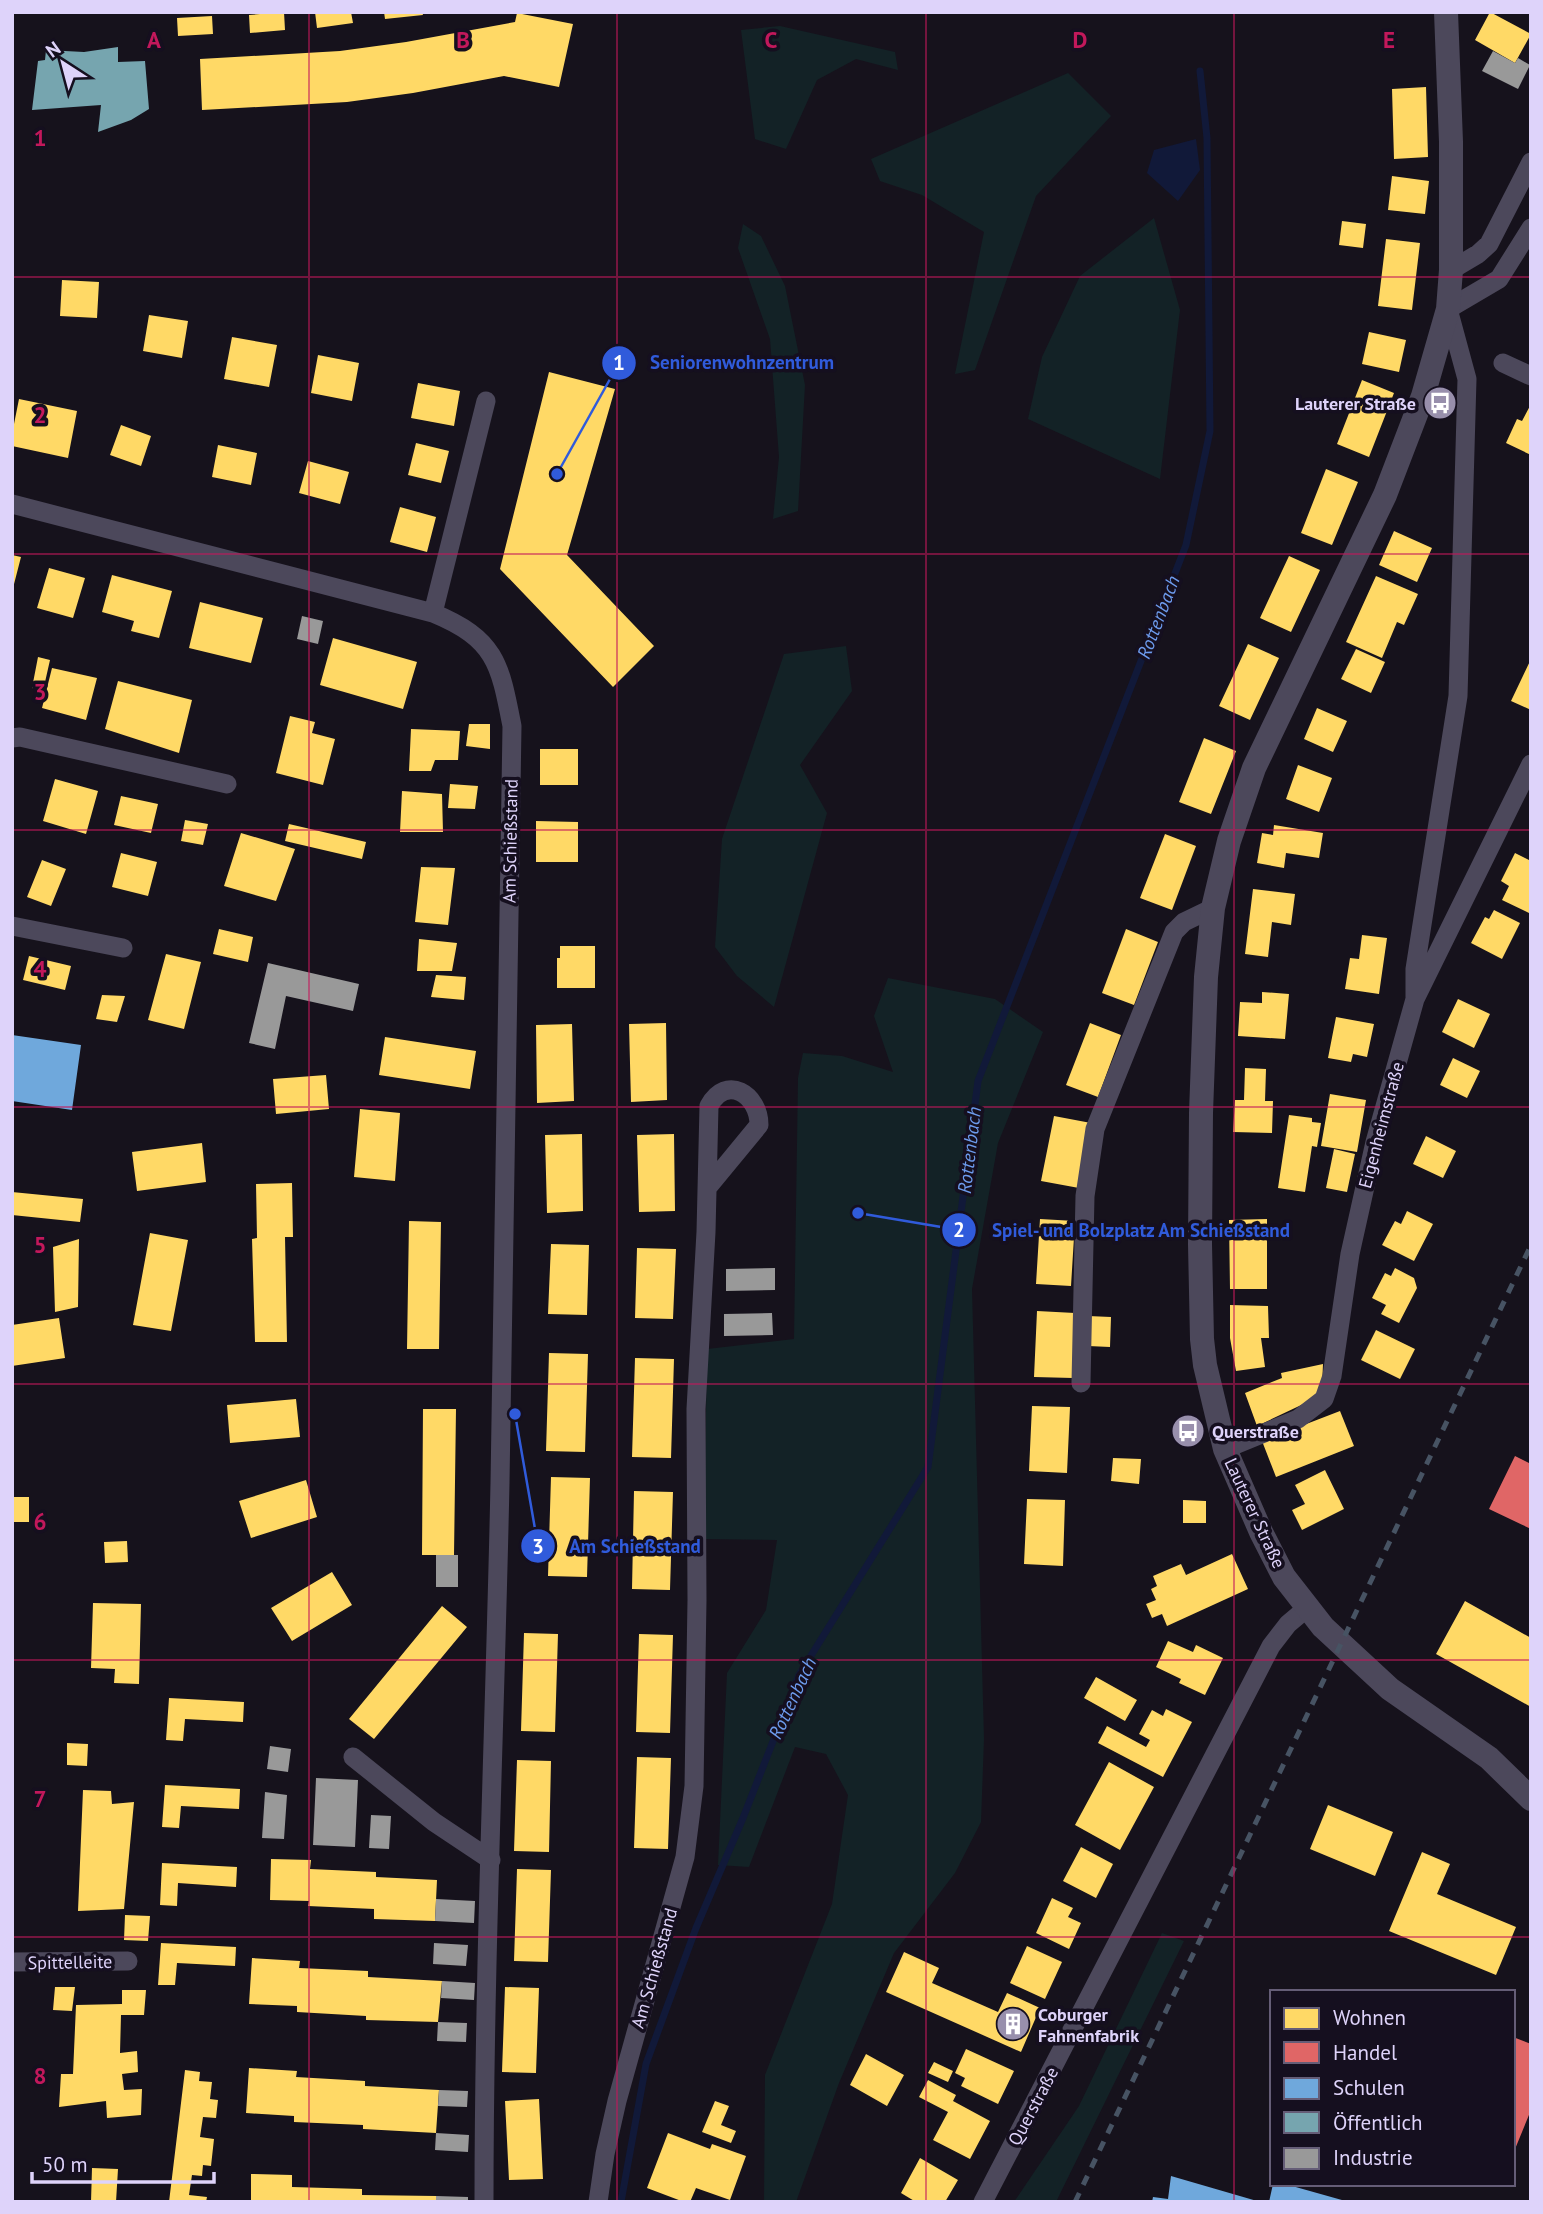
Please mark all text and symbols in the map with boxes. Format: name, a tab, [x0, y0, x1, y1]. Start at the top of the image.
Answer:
text: A	[147, 25, 161, 54]
text: B	[456, 25, 470, 54]
text: C	[765, 25, 778, 54]
text: D	[1073, 25, 1087, 54]
text: E	[1383, 25, 1395, 54]
north arrow	[28, 28, 98, 98]
text: N	[41, 36, 65, 63]
text: 1	[33, 123, 47, 152]
callout: Seniorenwohnzentrum	[601, 343, 848, 383]
text: 1	[613, 349, 625, 376]
text: Seniorenwohnzentrum	[650, 350, 834, 374]
bus stop icon: Lauterer Straße	[1421, 384, 1459, 422]
place label: Lauterer Straße	[1295, 392, 1416, 415]
text: 2	[33, 400, 47, 429]
water label: Rottenbach	[1131, 572, 1185, 662]
text: 3	[33, 677, 47, 706]
street label: Am Schießstand	[497, 779, 523, 903]
text: 4	[33, 954, 47, 983]
street label: Eigenheimstraße	[1353, 1059, 1409, 1191]
water label: Rottenbach	[952, 1105, 986, 1195]
callout: Spiel- und Bolzplatz Am Schießstand	[942, 1210, 1306, 1250]
text: 2	[953, 1216, 965, 1243]
text: Spiel- und Bolzplatz Am Schießstand	[992, 1218, 1290, 1242]
text: 5	[33, 1230, 47, 1259]
bus stop icon: Querstraße	[1169, 1412, 1207, 1450]
place label: Querstraße	[1212, 1420, 1299, 1443]
street label: Lauterer Straße	[1219, 1454, 1291, 1572]
text: 6	[33, 1507, 47, 1536]
callout: Am Schießstand	[521, 1526, 715, 1566]
text: 3	[532, 1533, 544, 1560]
text: Am Schießstand	[569, 1534, 701, 1558]
water label: Rottenbach	[763, 1653, 821, 1743]
text: 7	[33, 1784, 47, 1813]
street label: Am Schießstand	[626, 1905, 682, 2031]
street label: Spittelleite	[27, 1950, 113, 1974]
legend	[1270, 1990, 1515, 2186]
place label: Coburger Fahnenfabrik	[1038, 2003, 1139, 2047]
text: Wohnen	[1333, 2004, 1406, 2031]
building icon: Coburger Fahnenfabrik	[994, 2005, 1032, 2043]
text: Handel	[1333, 2039, 1397, 2066]
text: 8	[33, 2061, 47, 2090]
street label: Querstraße	[1003, 2063, 1063, 2149]
text: Schulen	[1333, 2074, 1405, 2101]
text: Öffentlich	[1333, 2109, 1423, 2136]
scale bar	[32, 2140, 214, 2184]
text: Industrie	[1333, 2144, 1413, 2171]
text: 50 m	[42, 2151, 88, 2178]

